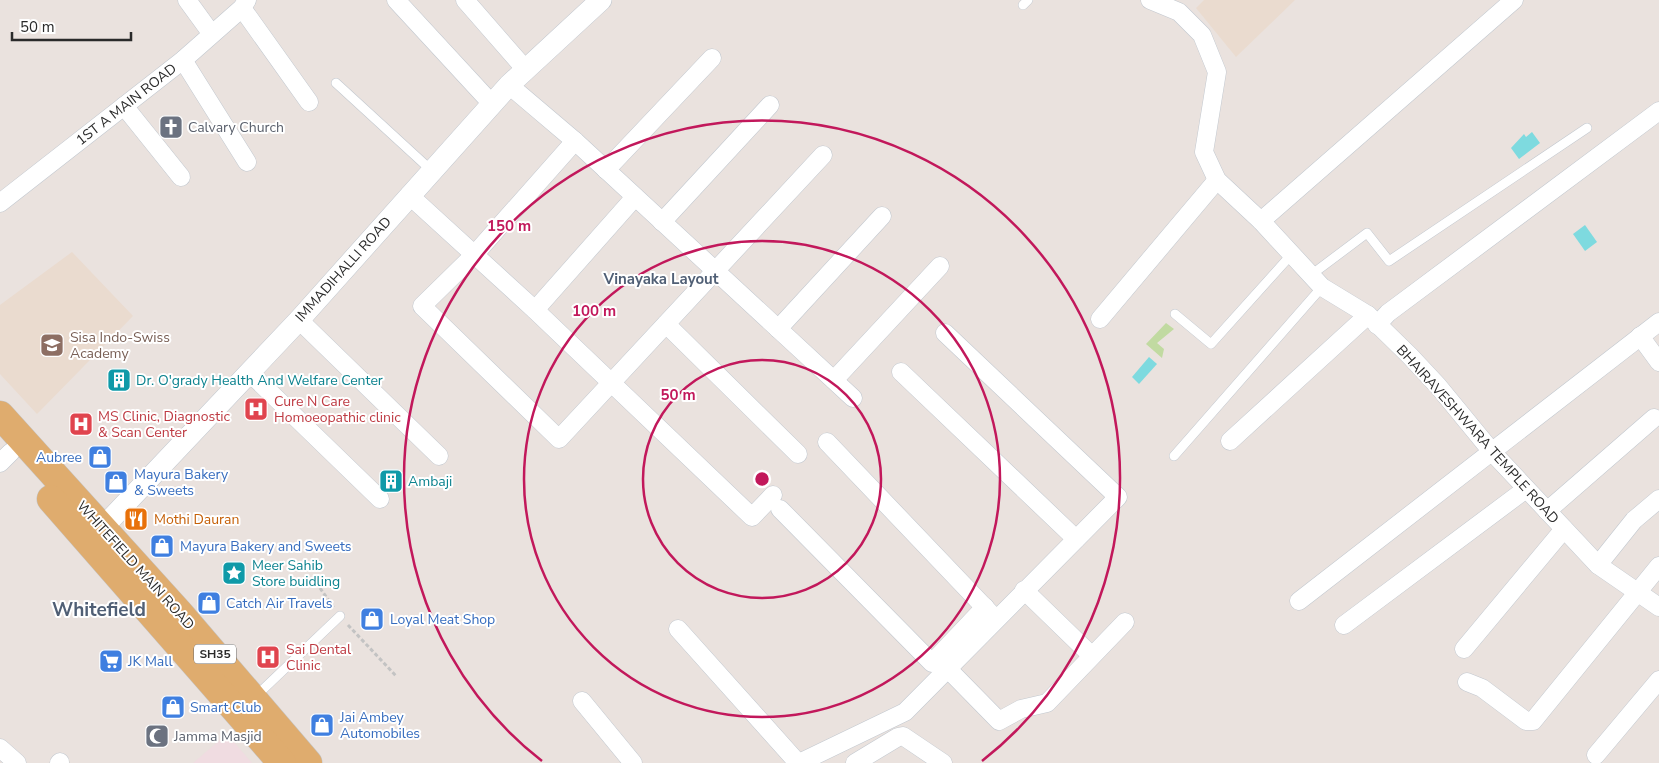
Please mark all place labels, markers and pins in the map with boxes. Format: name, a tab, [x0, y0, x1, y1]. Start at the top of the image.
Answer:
church icon: Calvary Church	[158, 114, 184, 140]
place label: Calvary Church	[188, 118, 284, 137]
place label: Sisa Indo-Swiss Academy	[70, 328, 170, 363]
school or university icon: Sisa Indo-Swiss Academy	[39, 332, 65, 358]
building icon: Dr. O'grady Health And Welfare Center	[106, 367, 132, 393]
place label: Dr. O'grady Health And Welfare Center	[136, 371, 383, 390]
place label: Cure N Care Homoeopathic clinic	[274, 392, 401, 427]
hospital icon: Cure N Care Homoeopathic clinic	[243, 396, 269, 422]
place label: MS Clinic, Diagnostic & Scan Center	[98, 407, 230, 442]
hospital icon: MS Clinic, Diagnostic & Scan Center	[68, 411, 94, 437]
shop icon: Aubree	[87, 444, 113, 470]
place label: Aubree	[36, 448, 82, 467]
place label: Mayura Bakery & Sweets	[134, 465, 229, 500]
building icon: Ambaji	[378, 468, 404, 494]
shop icon: Mayura Bakery & Sweets	[103, 469, 129, 495]
centre of rings	[753, 470, 771, 488]
place label: Ambaji	[408, 472, 452, 491]
restaurant icon: Mothi Dauran	[123, 506, 149, 532]
place label: Mothi Dauran	[154, 510, 239, 529]
shop icon: Mayura Bakery and Sweets	[149, 533, 175, 559]
place label: Mayura Bakery and Sweets	[180, 537, 352, 556]
place label: Meer Sahib Store buidling	[252, 556, 340, 591]
place icon: Meer Sahib Store buidling	[221, 560, 247, 586]
shop icon: Catch Air Travels	[196, 590, 222, 616]
place label: Catch Air Travels	[226, 594, 333, 613]
shop icon: Loyal Meat Shop	[359, 606, 385, 632]
place label: Loyal Meat Shop	[390, 610, 495, 629]
place label: Sai Dental Clinic	[286, 640, 352, 675]
hospital icon: Sai Dental Clinic	[255, 644, 281, 670]
supermarket icon: JK Mall	[98, 648, 124, 674]
place label: JK Mall	[127, 652, 173, 671]
shop icon: Smart Club	[160, 694, 186, 720]
place label: Smart Club	[190, 698, 261, 717]
place label: Jai Ambey Automobiles	[339, 708, 420, 743]
shop icon: Jai Ambey Automobiles	[309, 712, 335, 738]
mosque icon: Jamma Masjid	[144, 723, 170, 749]
place label: Jamma Masjid	[173, 727, 262, 746]

